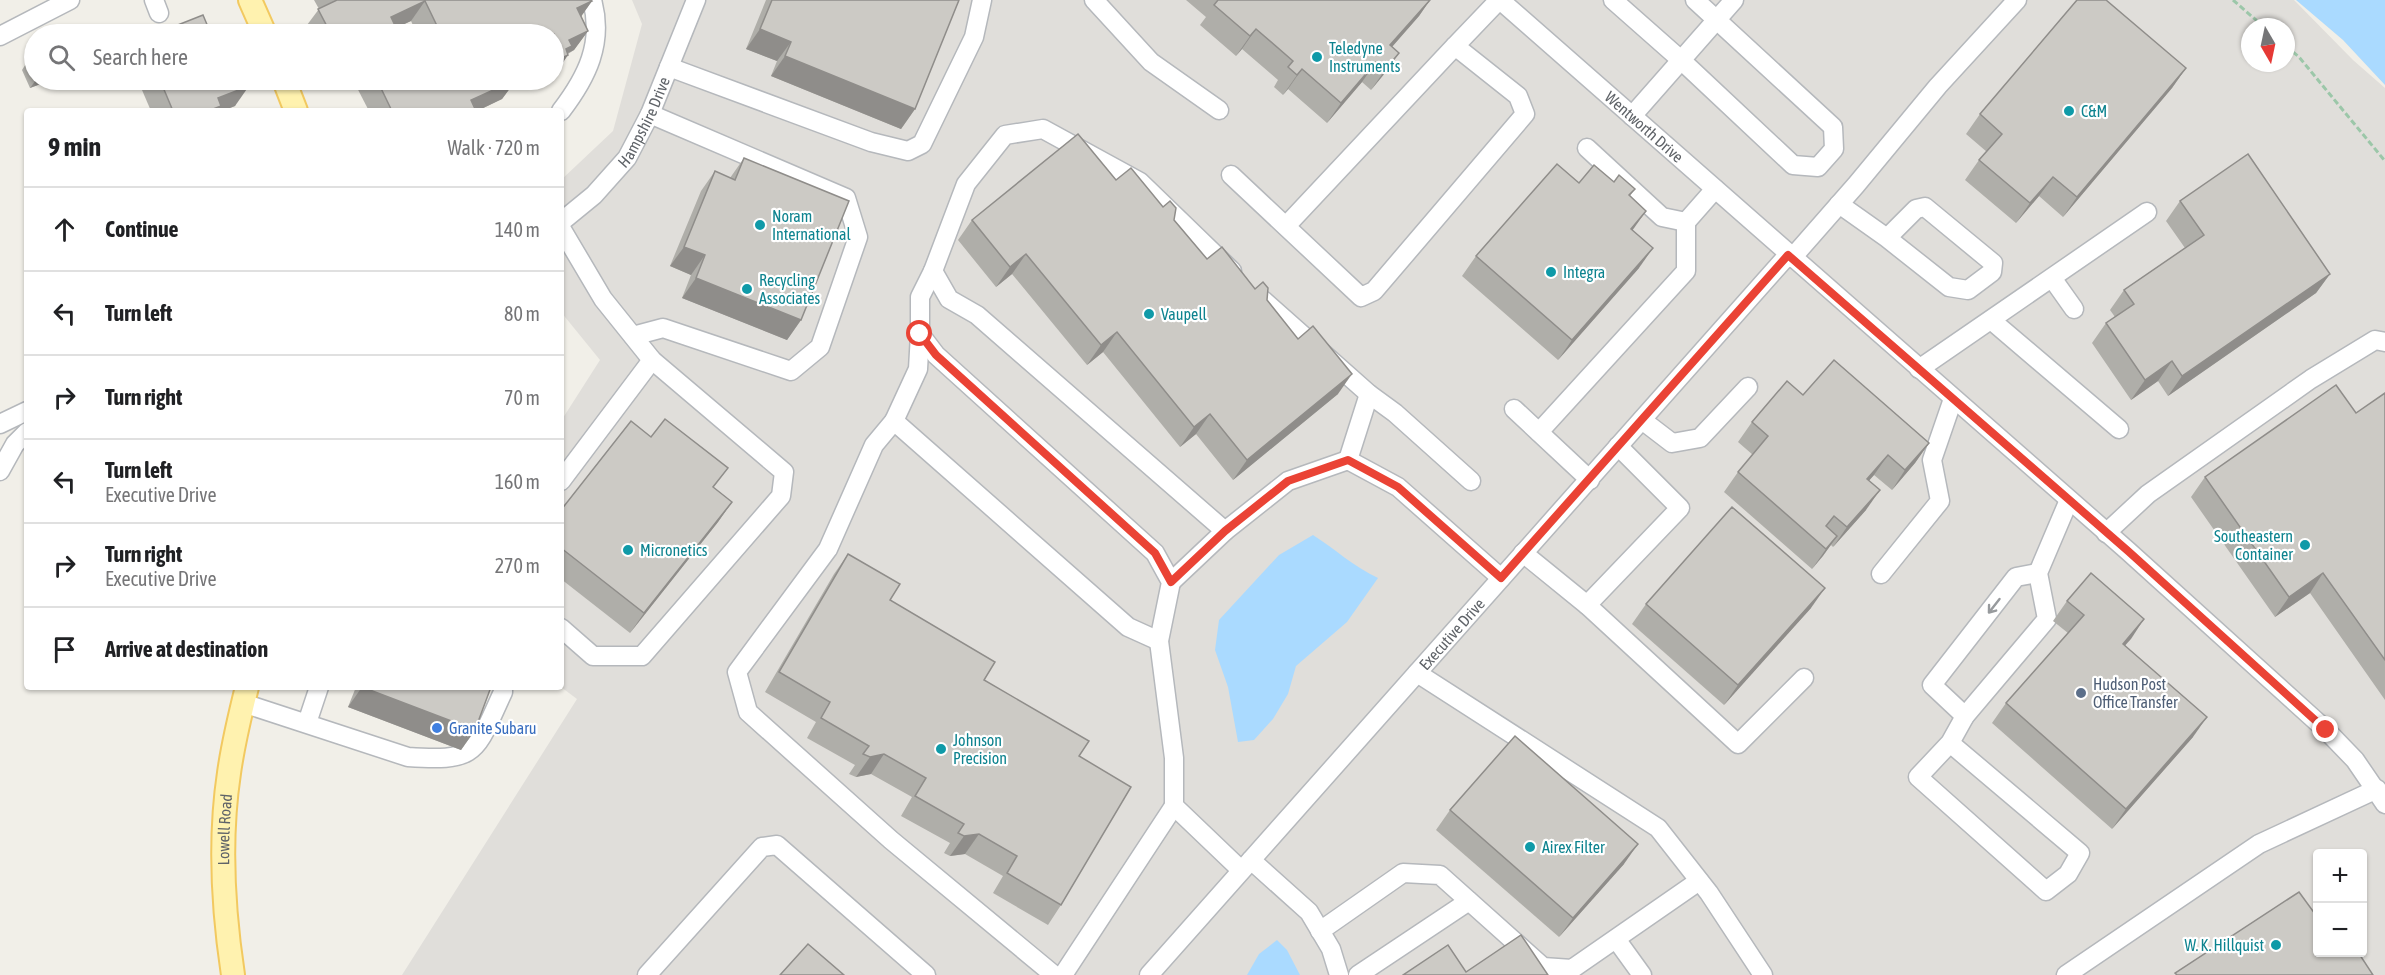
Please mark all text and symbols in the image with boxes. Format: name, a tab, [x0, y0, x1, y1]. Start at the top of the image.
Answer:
north arrow	[2241, 18, 2295, 72]
search box	[24, 24, 564, 90]
place label: Teledyne Instruments	[1329, 39, 1401, 75]
icon: search	[45, 41, 78, 74]
text: Search here	[93, 44, 188, 70]
marker: Teledyne Instruments	[1310, 50, 1324, 64]
street label: Hampshire Drive	[614, 74, 673, 171]
street label: Wentworth Drive	[1602, 88, 1687, 166]
place label: C&M	[2081, 102, 2107, 120]
marker: C&M	[2062, 104, 2076, 118]
text: 9 min	[48, 132, 101, 162]
text: Walk · 720 m	[448, 136, 540, 159]
place label: Noram International	[772, 207, 851, 243]
icon: ahead	[48, 213, 81, 246]
text: Continue	[105, 216, 179, 242]
text: 140 m	[495, 218, 540, 241]
marker: Noram International	[753, 218, 767, 232]
place label: Integra	[1563, 263, 1605, 282]
marker: Integra	[1544, 265, 1558, 279]
place label: Recycling Associates	[759, 271, 820, 307]
marker: Recycling Associates	[740, 282, 754, 296]
icon: left	[48, 297, 81, 330]
text: Turn left	[105, 300, 172, 326]
text: 80 m	[504, 302, 540, 325]
place label: Vaupell	[1161, 305, 1208, 324]
marker: Vaupell	[1142, 307, 1156, 321]
route start	[906, 320, 932, 346]
icon: right	[48, 381, 81, 414]
text: Turn right	[105, 384, 182, 410]
text: 70 m	[504, 386, 540, 409]
text: Turn left	[105, 457, 172, 483]
icon: left	[48, 465, 81, 498]
text: 160 m	[495, 470, 540, 493]
text: Executive Drive	[105, 483, 216, 506]
place label: Southeastern Container	[2214, 527, 2293, 563]
marker: Southeastern Container	[2298, 538, 2312, 552]
text: Turn right	[105, 541, 182, 567]
place label: Micronetics	[640, 541, 708, 559]
marker: Micronetics	[621, 543, 635, 557]
icon: right	[48, 549, 81, 582]
text: 270 m	[495, 554, 540, 577]
text: Executive Drive	[105, 567, 216, 590]
street label: Executive Drive	[1415, 595, 1488, 673]
one-way arrow	[1988, 597, 2001, 613]
icon: arrive	[48, 633, 81, 666]
text: Arrive at destination	[105, 636, 268, 662]
place label: Hudson Post Office Transfer	[2093, 675, 2178, 711]
marker: Hudson Post Office Transfer	[2074, 686, 2088, 700]
route end	[2312, 716, 2338, 742]
place label: Granite Subaru	[449, 719, 537, 737]
marker: Granite Subaru	[430, 721, 444, 735]
place label: Johnson Precision	[953, 731, 1007, 767]
marker: Johnson Precision	[934, 742, 948, 756]
street label: Lowell Road	[214, 793, 235, 865]
place label: Airex Filter	[1542, 838, 1605, 856]
marker: Airex Filter	[1523, 840, 1537, 854]
map controls	[2313, 849, 2367, 957]
button: +	[2313, 849, 2367, 903]
button: −	[2313, 903, 2367, 957]
place label: W. K. Hillquist	[2185, 936, 2264, 955]
marker: W. K. Hillquist	[2269, 938, 2283, 952]

